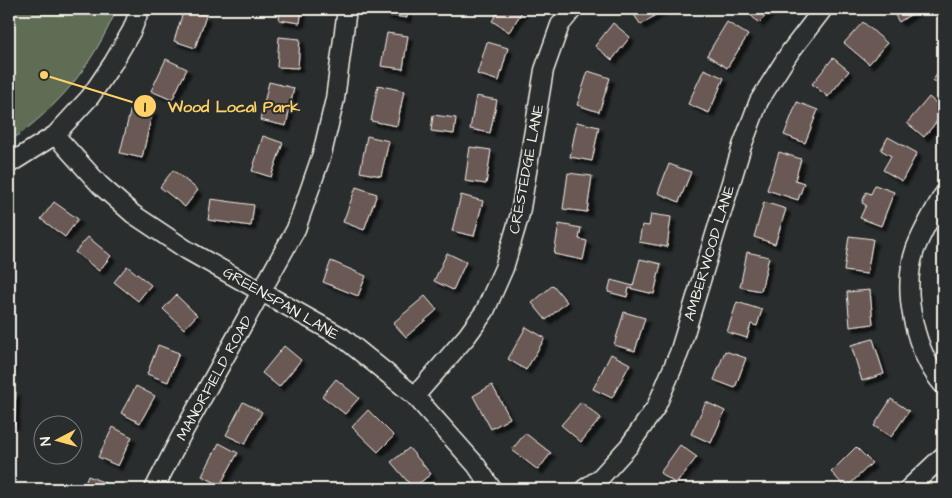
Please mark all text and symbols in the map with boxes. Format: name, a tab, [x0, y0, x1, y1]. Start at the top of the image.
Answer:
callout: Wood Local Park	[133, 91, 310, 122]
text: Wood Local Park	[167, 96, 300, 118]
text: 1	[144, 97, 146, 118]
street label: CRESTEDGE LANE	[504, 103, 549, 236]
street label: AMBERWOOD LANE	[679, 183, 740, 323]
street label: GREENSPAN LANE	[219, 262, 343, 345]
street label: MANORFIELD ROAD	[171, 312, 258, 445]
north arrow	[32, 416, 82, 466]
text: N	[36, 436, 56, 447]

